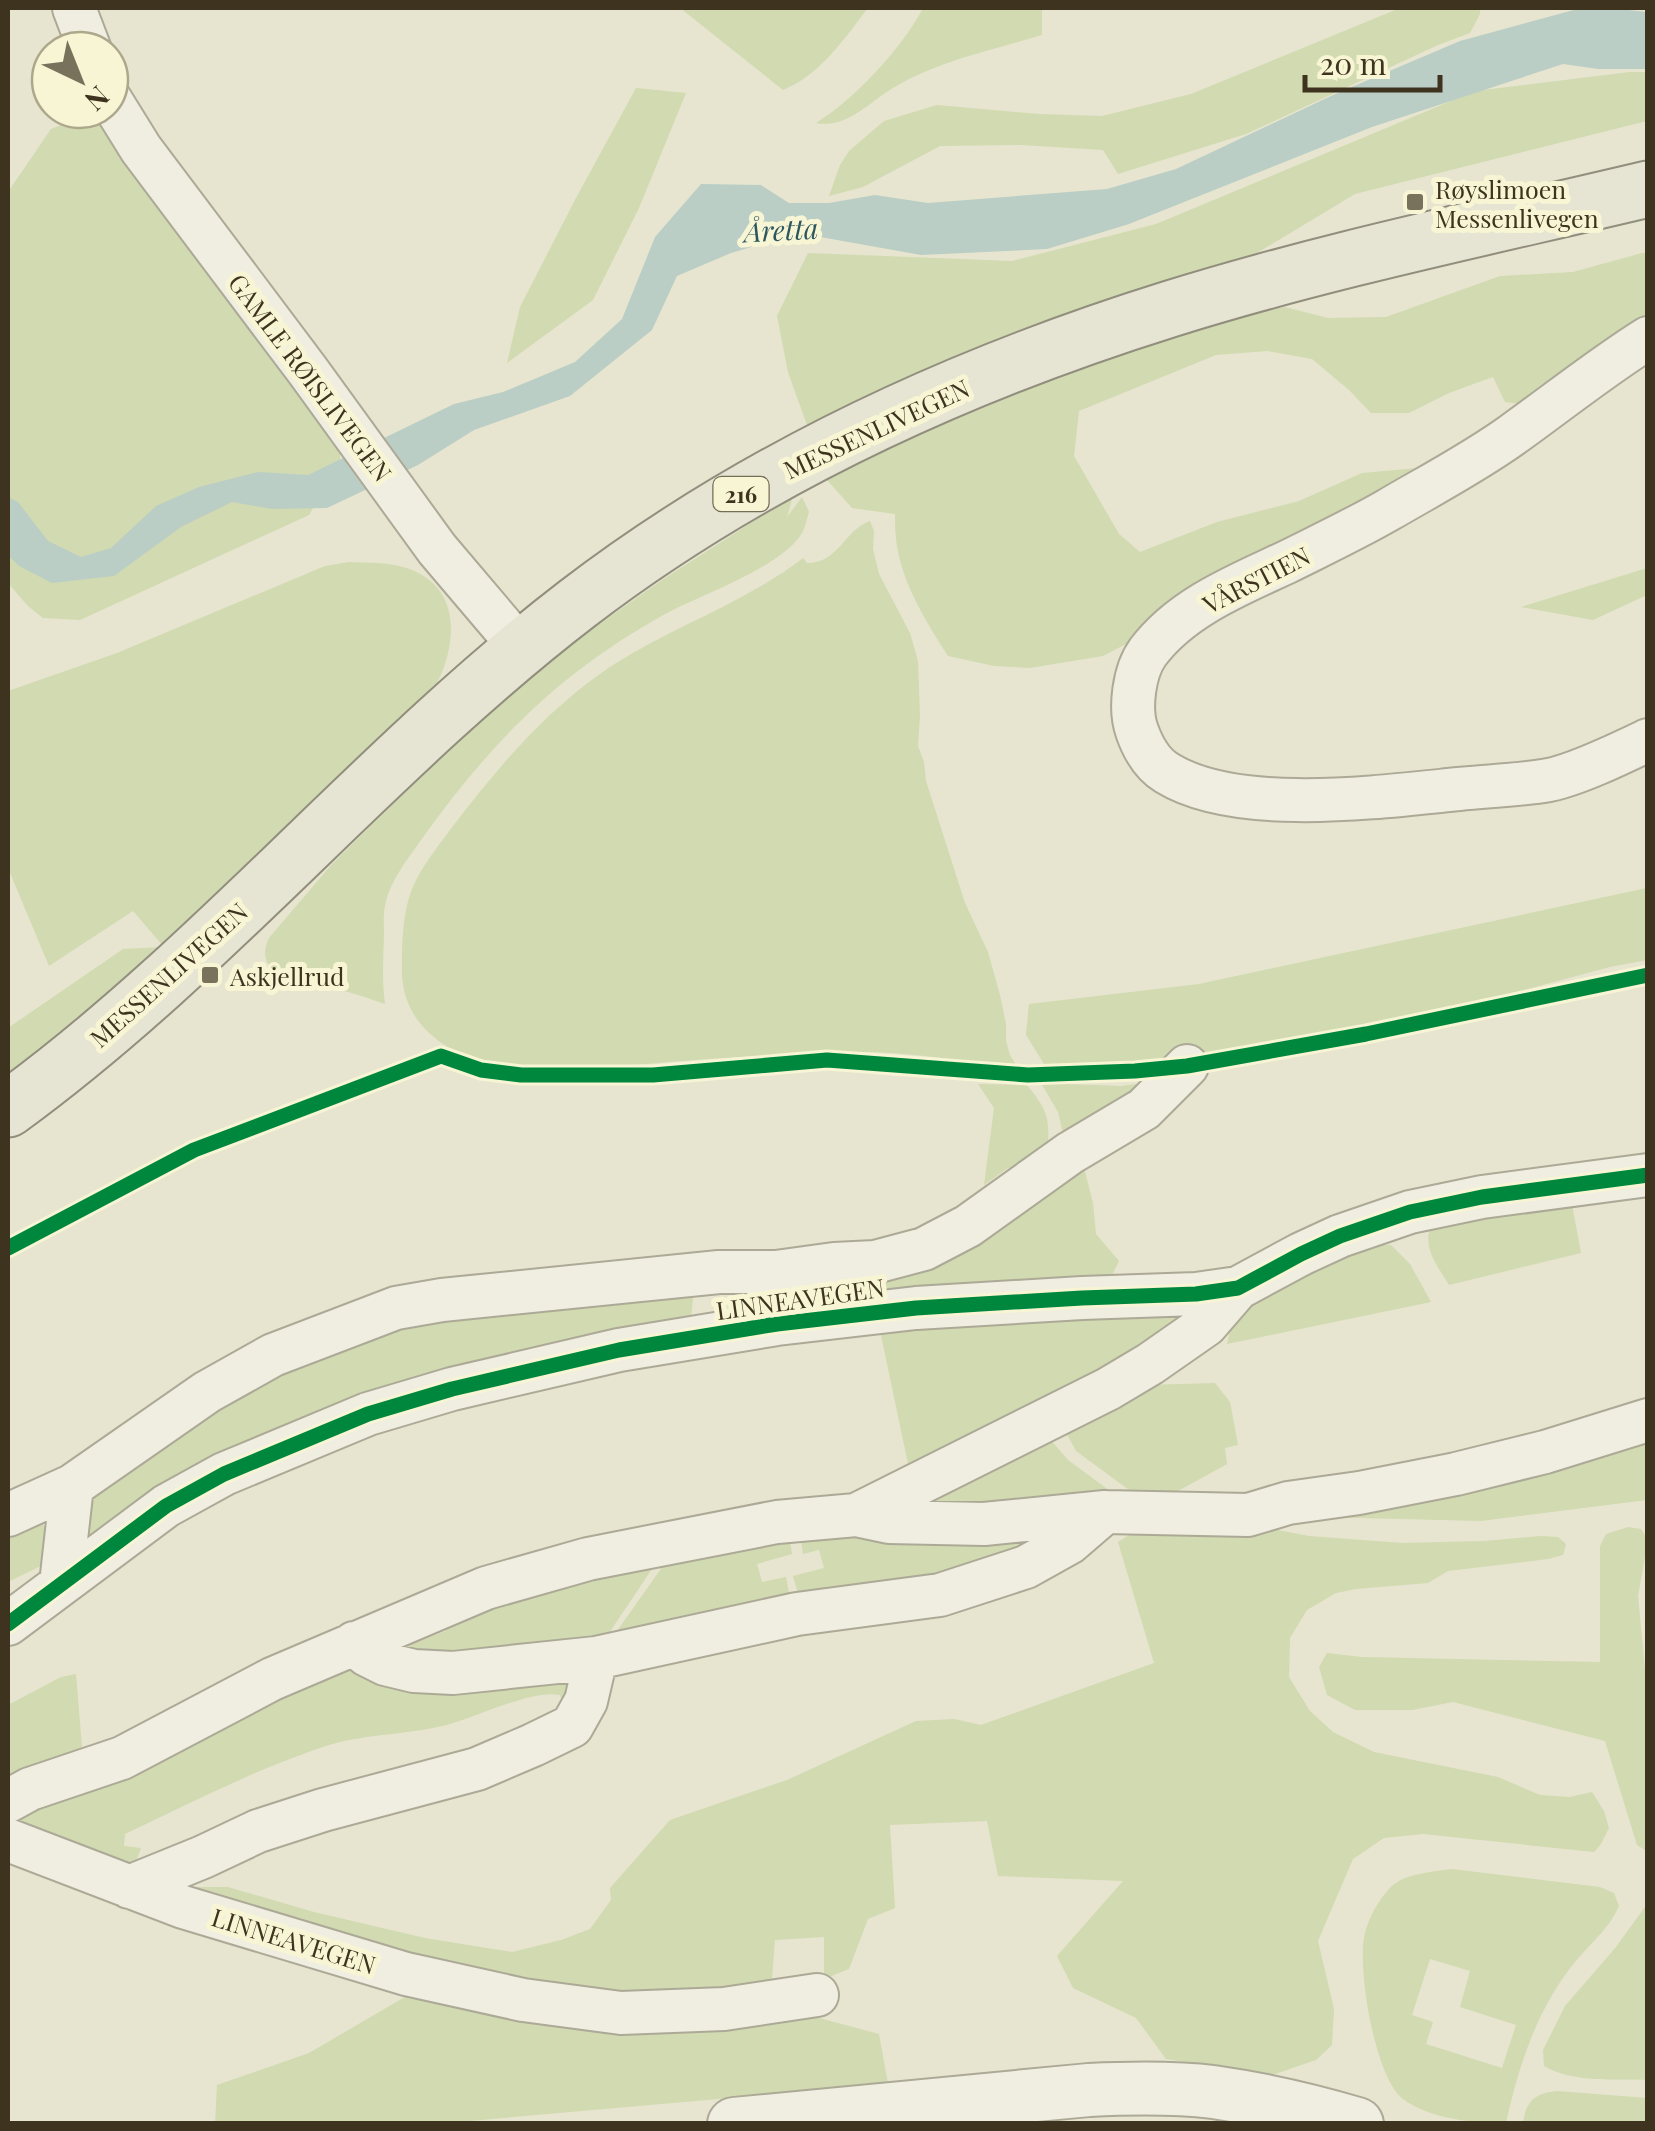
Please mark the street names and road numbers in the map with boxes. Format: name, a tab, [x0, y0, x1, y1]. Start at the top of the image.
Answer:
street label: GAMLE RØISLIVEGEN	[222, 266, 400, 488]
street label: MESSENLIVEGEN	[778, 370, 974, 486]
road number: 216	[714, 477, 768, 511]
street label: VÅRSTIEN	[1196, 538, 1315, 620]
street label: MESSENLIVEGEN	[82, 894, 254, 1054]
street label: LINNEAVEGEN	[714, 1270, 886, 1326]
street label: LINNEAVEGEN	[208, 1899, 380, 1981]

